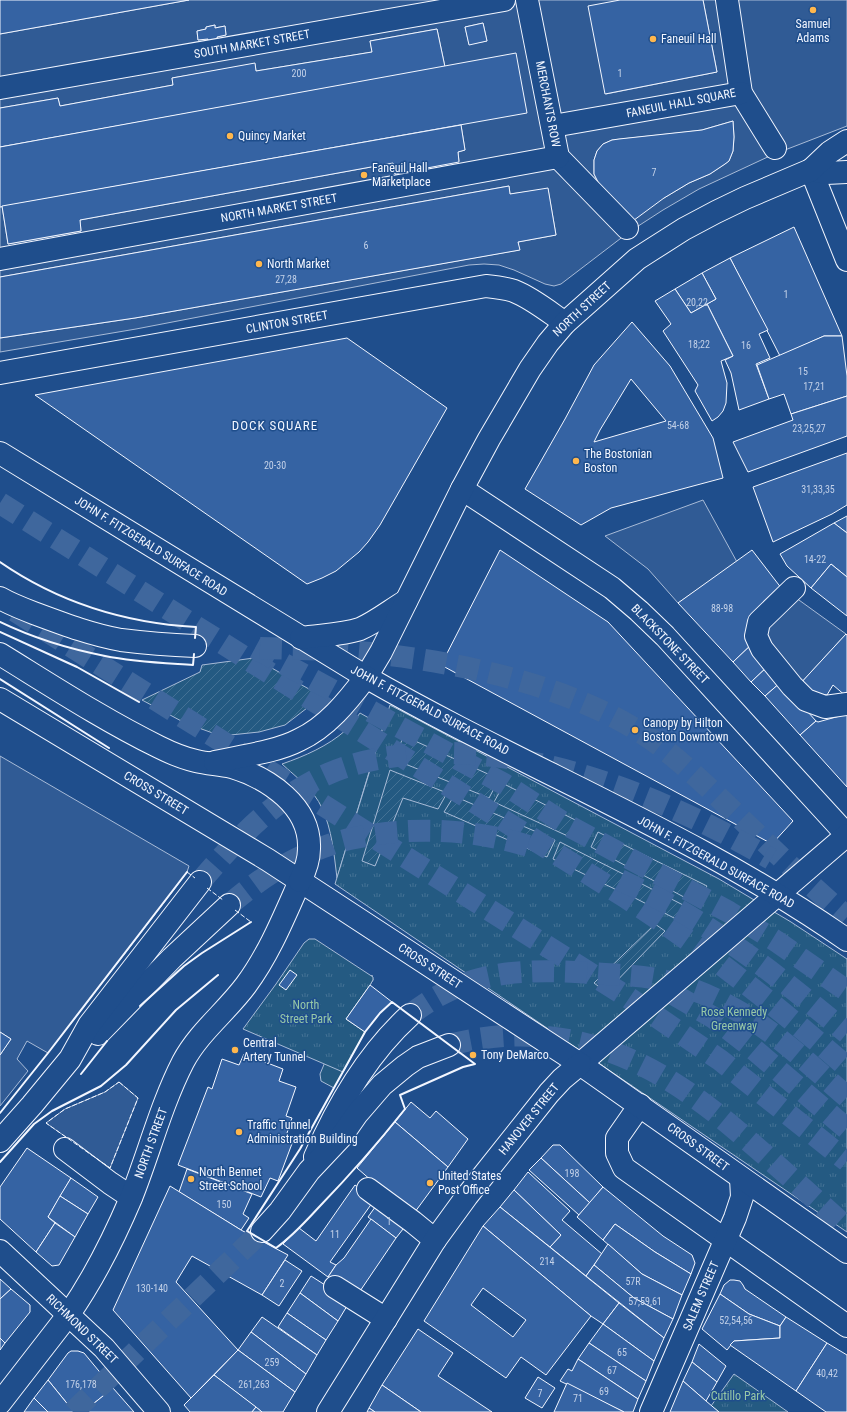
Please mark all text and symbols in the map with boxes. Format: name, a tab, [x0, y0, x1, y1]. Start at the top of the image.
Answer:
marker: Samuel Adams	[808, 5, 818, 15]
place label: Samuel Adams	[795, 17, 831, 45]
street label: SOUTH MARKET STREET	[193, 27, 311, 61]
place label: Faneuil Hall	[661, 32, 717, 46]
marker: Faneuil Hall	[648, 34, 658, 44]
street label: MERCHANTS ROW	[533, 60, 563, 148]
house number: 200	[292, 68, 306, 79]
house number: 1	[618, 68, 622, 79]
street label: FANEUIL HALL SQUARE	[625, 86, 737, 120]
place label: Quincy Market	[238, 129, 306, 143]
marker: Quincy Market	[225, 131, 235, 141]
place label: Faneuil Hall Marketplace	[372, 161, 431, 189]
house number: 7	[652, 167, 657, 178]
marker: Faneuil Hall Marketplace	[359, 170, 369, 180]
street label: NORTH MARKET STREET	[220, 191, 338, 225]
house number: 6	[364, 240, 369, 251]
place label: North Market	[267, 257, 330, 271]
marker: North Market	[254, 259, 264, 269]
house number: 27,28	[275, 274, 297, 285]
street label: NORTH STREET	[550, 279, 614, 339]
house number: 1	[784, 289, 788, 300]
house number: 20,22	[686, 297, 708, 308]
street label: CLINTON STREET	[245, 308, 329, 336]
house number: 18;22	[688, 339, 710, 350]
house number: 16	[741, 340, 751, 351]
house number: 15	[798, 366, 808, 377]
house number: 17,21	[803, 381, 825, 392]
district label: DOCK SQUARE	[232, 418, 318, 433]
house number: 54-68	[667, 420, 689, 431]
house number: 23,25,27	[792, 423, 826, 434]
place label: The Bostonian Boston	[584, 447, 652, 475]
marker: The Bostonian Boston	[571, 456, 581, 466]
house number: 20-30	[264, 460, 286, 471]
house number: 31,33,35	[801, 484, 835, 495]
street label: JOHN F. FITZGERALD SURFACE ROAD	[72, 493, 230, 599]
house number: 14-22	[804, 554, 826, 565]
street label: BLACKSTONE STREET	[628, 601, 712, 687]
house number: 88-98	[711, 603, 733, 614]
street label: JOHN F. FITZGERALD SURFACE ROAD	[348, 662, 512, 758]
place label: Canopy by Hilton Boston Downtown	[643, 716, 729, 744]
marker: Canopy by Hilton Boston Downtown	[630, 725, 640, 735]
street label: CROSS STREET	[121, 768, 191, 818]
street label: JOHN F. FITZGERALD SURFACE ROAD	[635, 813, 797, 911]
street label: CROSS STREET	[396, 940, 464, 992]
park label: North Street Park	[280, 998, 333, 1026]
park label: Rose Kennedy Greenway	[701, 1005, 767, 1033]
place label: Central Artery Tunnel	[243, 1036, 306, 1064]
marker: Central Artery Tunnel	[230, 1045, 240, 1055]
place label: Tony DeMarco	[481, 1048, 549, 1062]
marker: Tony DeMarco	[468, 1050, 478, 1060]
street label: HANOVER STREET	[496, 1080, 562, 1158]
street label: NORTH STREET	[132, 1106, 170, 1180]
place label: Traffic Tunnel Administration Building	[247, 1118, 358, 1146]
street label: CROSS STREET	[664, 1120, 732, 1174]
marker: Traffic Tunnel Administration Building	[234, 1127, 244, 1137]
place label: North Bennet Street School	[199, 1165, 262, 1193]
house number: 198	[565, 1168, 579, 1179]
place label: United States Post Office	[438, 1169, 501, 1197]
marker: North Bennet Street School	[186, 1174, 196, 1184]
marker: United States Post Office	[425, 1178, 435, 1188]
house number: 150	[217, 1199, 231, 1210]
house number: 1	[387, 1216, 391, 1227]
house number: 11	[330, 1229, 340, 1240]
house number: 214	[540, 1256, 554, 1267]
street label: SALEM STREET	[680, 1259, 722, 1333]
house number: 57R	[625, 1276, 641, 1287]
house number: 2	[280, 1278, 285, 1289]
house number: 130-140	[136, 1283, 168, 1294]
street label: RICHMOND STREET	[43, 1291, 121, 1367]
house number: 57,59,61	[628, 1296, 662, 1307]
house number: 52,54,56	[719, 1315, 753, 1326]
house number: 65	[617, 1347, 627, 1358]
house number: 259	[265, 1357, 279, 1368]
house number: 67	[607, 1365, 617, 1376]
house number: 40,42	[816, 1368, 838, 1379]
house number: 176,178	[65, 1379, 97, 1390]
house number: 261,263	[238, 1379, 270, 1390]
house number: 69	[599, 1386, 609, 1397]
house number: 7	[538, 1388, 543, 1399]
park label: Cutillo Park	[711, 1389, 766, 1403]
house number: 71	[573, 1393, 583, 1404]

